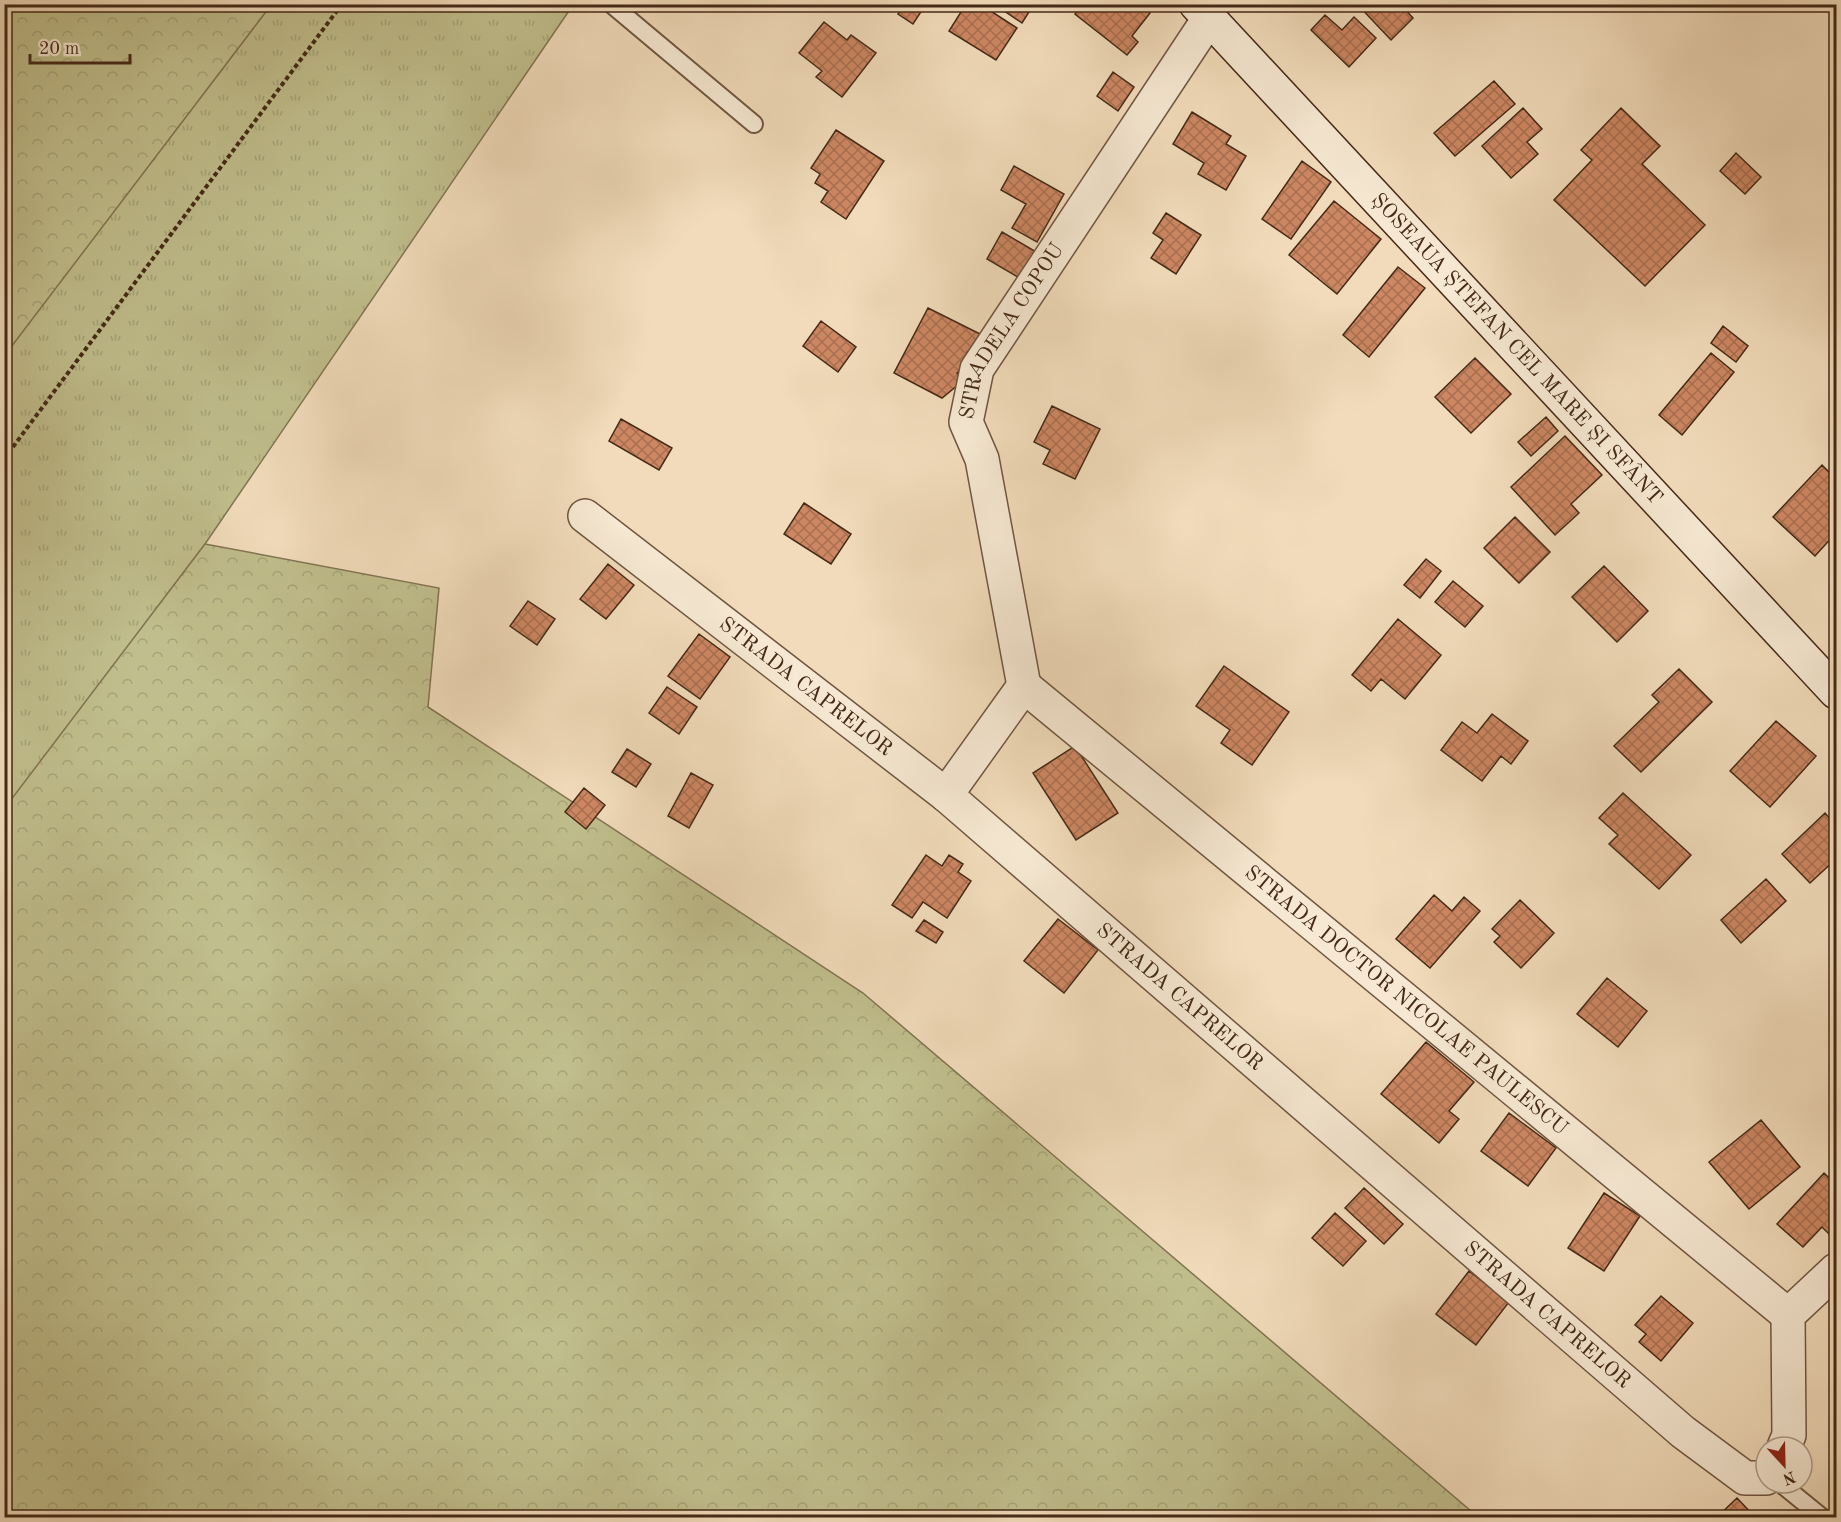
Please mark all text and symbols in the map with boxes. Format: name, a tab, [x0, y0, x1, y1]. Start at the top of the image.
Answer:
scale bar	[30, 27, 130, 65]
text: 20 m	[39, 40, 79, 58]
street label: ȘOSEAUA ȘTEFAN CEL MARE ȘI SFÂNT	[1367, 189, 1666, 508]
street label: STRADELA COPOU	[956, 239, 1068, 421]
street label: STRADA CAPRELOR	[715, 613, 896, 760]
street label: STRADA DOCTOR NICOLAE PAULESCU	[1241, 862, 1572, 1139]
street label: STRADA CAPRELOR	[1092, 919, 1267, 1074]
street label: STRADA CAPRELOR	[1460, 1237, 1635, 1392]
north arrow	[1754, 1435, 1814, 1495]
text: N	[1779, 1467, 1798, 1487]

